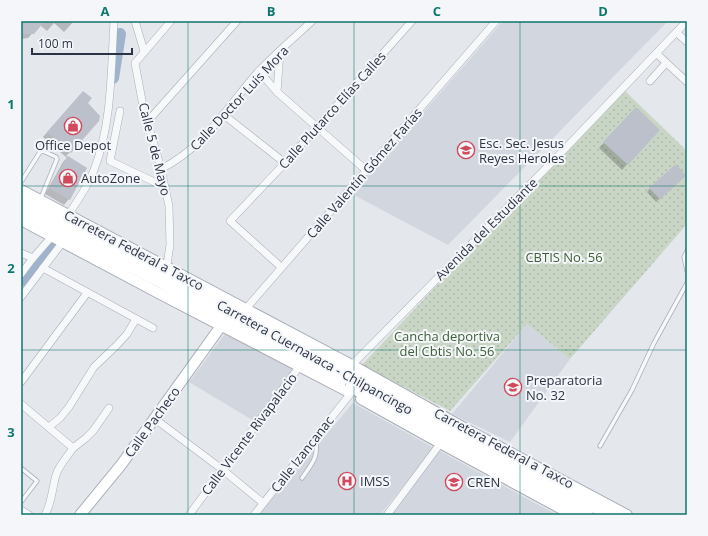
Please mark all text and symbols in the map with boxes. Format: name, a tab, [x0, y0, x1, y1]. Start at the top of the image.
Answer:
text: A	[101, 2, 110, 20]
text: B	[267, 2, 276, 20]
text: C	[433, 2, 441, 20]
text: D	[598, 2, 608, 20]
scale bar	[32, 30, 132, 56]
text: 100 m	[38, 35, 73, 52]
street label: Calle Doctor Luis Mora	[186, 42, 292, 154]
street label: Calle Plutarco Elías Calles	[274, 47, 390, 173]
text: 1	[7, 95, 15, 113]
street label: Calle 5 de Mayo	[135, 101, 175, 198]
street label: Calle Valentín Gómez Farías	[302, 104, 426, 242]
shop icon: Office Depot	[63, 116, 83, 136]
place label: Esc. Sec. Jesus Reyes Heroles	[479, 134, 565, 167]
place label: Office Depot	[35, 136, 111, 154]
school or university icon: Esc. Sec. Jesus Reyes Heroles	[456, 140, 476, 160]
shop icon: AutoZone	[58, 168, 78, 188]
place label: AutoZone	[81, 169, 140, 187]
street label: Avenida del Estudiante	[431, 174, 541, 284]
street label: Carretera Federal a Taxco	[61, 206, 207, 295]
park label: CBTIS No. 56	[525, 248, 603, 266]
text: 2	[7, 259, 15, 277]
street label: Carretera Cuernavaca - Chilpancingo	[214, 295, 416, 419]
park label: Cancha deportiva del Cbtis No. 56	[394, 327, 500, 360]
street label: Calle Vicente Rivapalacio	[197, 369, 301, 499]
place label: Preparatoria No. 32	[526, 371, 602, 404]
school or university icon: Preparatoria No. 32	[503, 377, 523, 397]
street label: Calle Pacheco	[120, 383, 184, 461]
street label: Carretera Federal a Taxco	[431, 404, 577, 493]
street label: Calle Izancanac	[266, 412, 338, 496]
text: 3	[7, 423, 15, 441]
hospital icon: IMSS	[337, 471, 357, 491]
place label: IMSS	[360, 472, 390, 490]
school or university icon: CREN	[444, 472, 464, 492]
place label: CREN	[467, 473, 500, 491]

